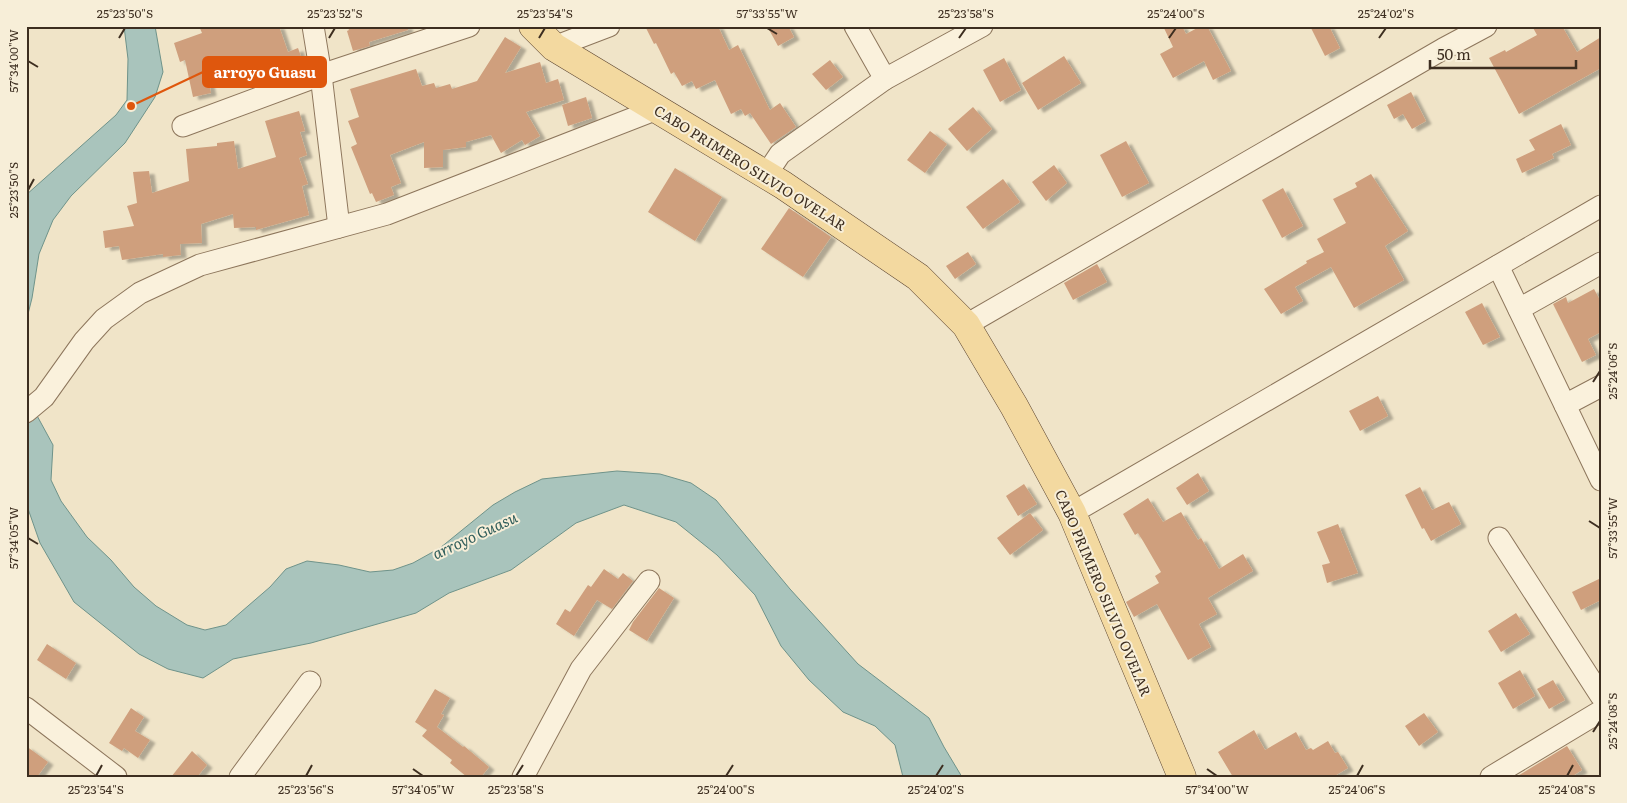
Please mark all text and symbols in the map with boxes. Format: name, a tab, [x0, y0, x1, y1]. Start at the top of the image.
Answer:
text: 25°23'50"S	[97, 4, 153, 22]
text: 25°23'52"S	[307, 4, 363, 22]
text: 25°23'54"S	[517, 4, 573, 22]
text: 57°33'55"W	[736, 4, 798, 22]
text: 25°23'58"S	[938, 4, 994, 22]
text: 25°24'00"S	[1147, 4, 1205, 22]
text: 25°24'02"S	[1358, 4, 1414, 22]
text: 57°34'00"W	[4, 29, 22, 93]
scale bar	[1430, 38, 1576, 70]
text: 50 m	[1437, 42, 1471, 65]
callout: arroyo Guasu	[203, 57, 326, 87]
text: arroyo Guasu	[214, 60, 316, 83]
street label: CABO PRIMERO SILVIO OVELAR	[651, 100, 850, 235]
text: 25°23'50"S	[4, 162, 22, 218]
text: 25°24'06"S	[1603, 343, 1621, 399]
street label: CABO PRIMERO SILVIO OVELAR	[1051, 486, 1157, 699]
text: 57°33'55"W	[1603, 497, 1621, 559]
water label: arroyo Guasu	[428, 505, 521, 564]
text: 57°34'05"W	[4, 507, 22, 569]
text: 25°24'08"S	[1603, 692, 1621, 750]
text: 25°23'54"S	[68, 780, 124, 798]
text: 25°23'56"S	[278, 780, 334, 798]
text: 57°34'05"W	[392, 780, 454, 798]
text: 25°23'58"S	[488, 780, 544, 798]
text: 25°24'00"S	[697, 780, 755, 798]
text: 25°24'02"S	[908, 780, 964, 798]
text: 57°34'00"W	[1185, 780, 1249, 798]
text: 25°24'06"S	[1329, 780, 1385, 798]
text: 25°24'08"S	[1538, 780, 1596, 798]

